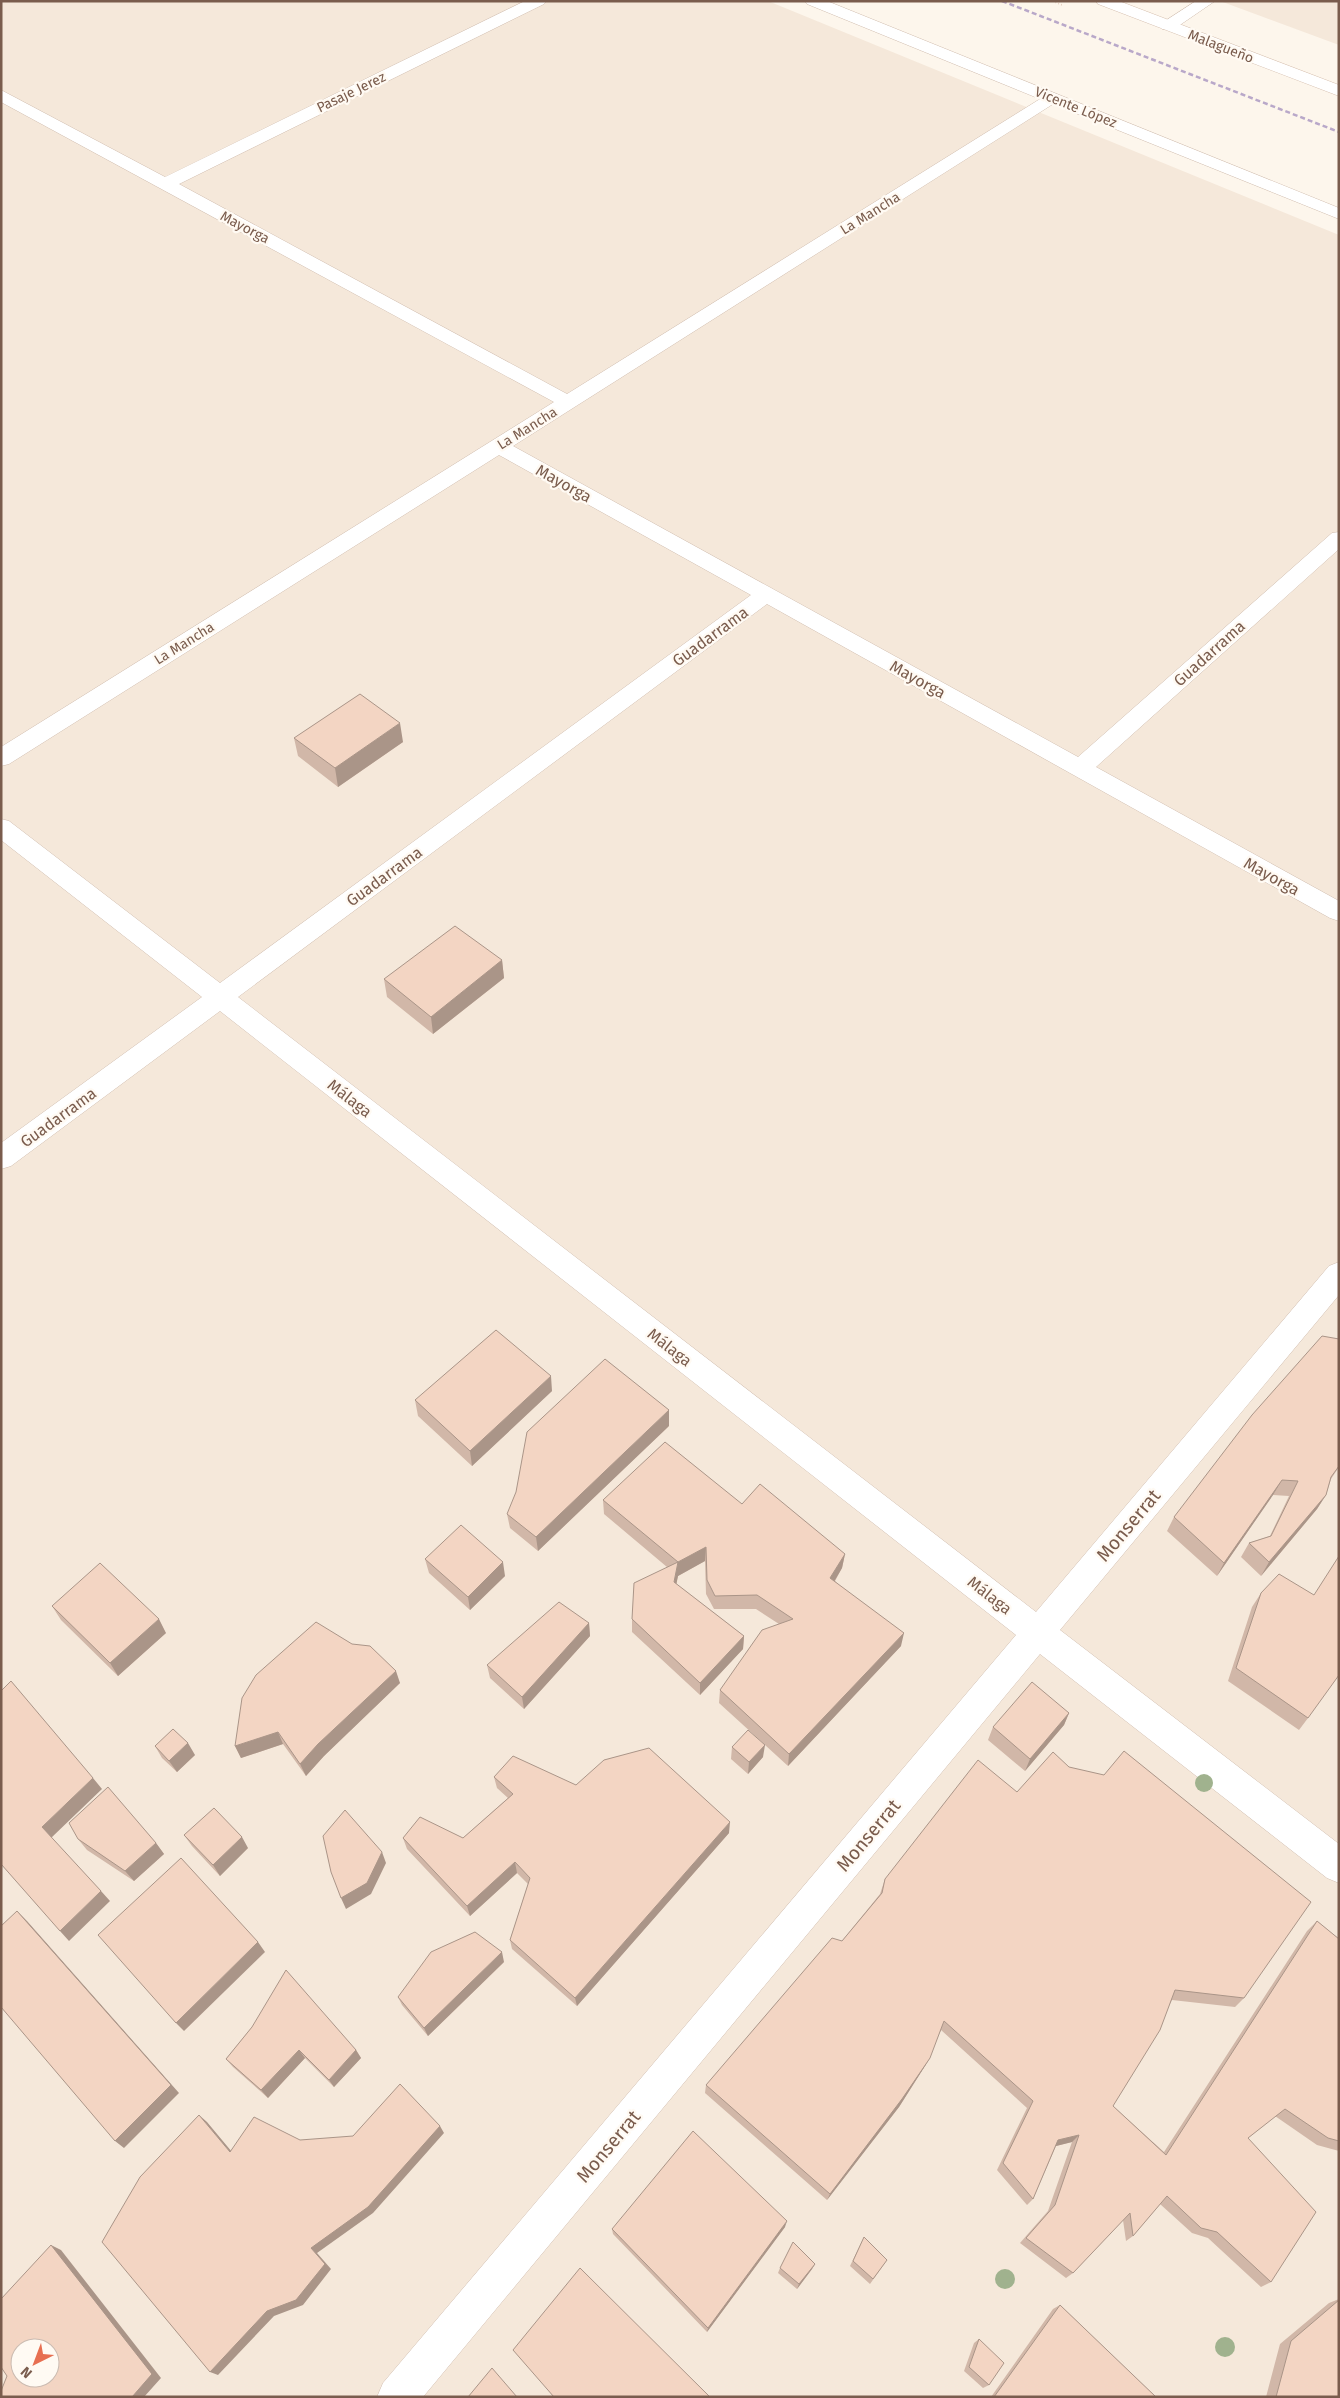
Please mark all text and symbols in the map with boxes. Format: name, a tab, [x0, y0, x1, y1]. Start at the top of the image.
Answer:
street label: Malagueño	[1185, 26, 1256, 67]
street label: Pasaje Jerez	[314, 68, 388, 116]
street label: Vicente López	[1032, 83, 1119, 132]
street label: La Mancha	[837, 188, 903, 238]
street label: Mayorga	[217, 207, 272, 247]
street label: La Mancha	[494, 403, 560, 453]
street label: Mayorga	[533, 460, 595, 506]
street label: Guadarrama	[669, 602, 752, 670]
street label: Guadarrama	[1170, 616, 1249, 690]
street label: La Mancha	[151, 618, 217, 668]
street label: Mayorga	[887, 656, 949, 702]
street label: Guadarrama	[343, 842, 426, 910]
street label: Mayorga	[1241, 853, 1303, 899]
street label: Málaga	[324, 1075, 376, 1122]
street label: Guadarrama	[17, 1083, 100, 1151]
street label: Málaga	[644, 1324, 696, 1371]
street label: Monserrat	[1091, 1484, 1165, 1566]
street label: Málaga	[964, 1572, 1016, 1619]
street label: Monserrat	[831, 1794, 905, 1876]
street label: Monserrat	[571, 2105, 645, 2187]
north arrow	[10, 2338, 60, 2388]
text: N	[17, 2363, 36, 2382]

